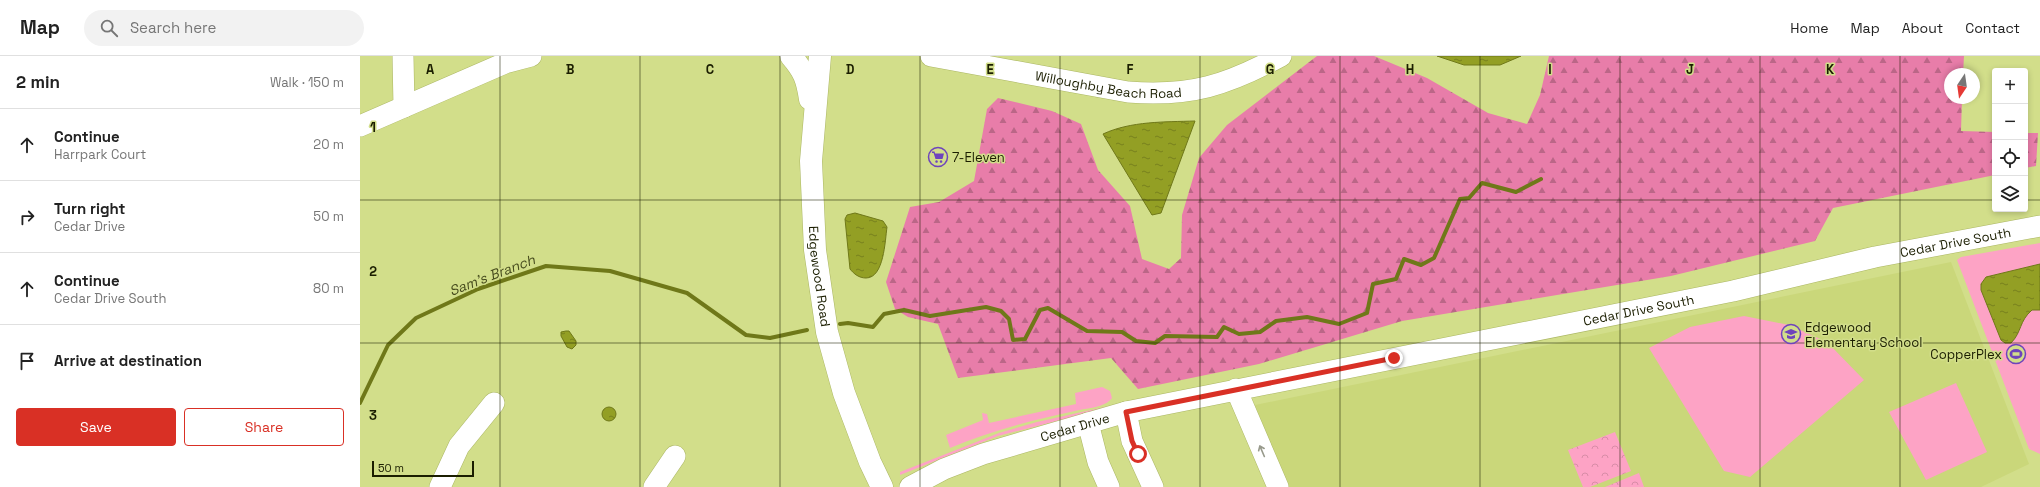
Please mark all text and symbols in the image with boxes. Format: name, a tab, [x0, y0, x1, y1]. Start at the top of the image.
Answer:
search box	[84, 10, 364, 46]
text: Map	[20, 15, 60, 40]
icon: search	[98, 17, 120, 39]
text: Search here	[130, 18, 216, 37]
text: Home	[1790, 19, 1828, 37]
text: Map	[1850, 19, 1880, 37]
text: About	[1902, 19, 1943, 37]
text: Contact	[1965, 19, 2020, 37]
text: A	[426, 61, 435, 78]
text: B	[566, 61, 575, 78]
text: C	[706, 61, 714, 78]
text: D	[846, 61, 855, 78]
text: E	[986, 61, 994, 78]
text: F	[1127, 61, 1134, 78]
text: G	[1266, 61, 1274, 78]
text: H	[1406, 61, 1414, 78]
text: I	[1548, 61, 1552, 78]
text: J	[1686, 61, 1694, 78]
text: K	[1826, 61, 1835, 78]
street label: Willoughby Beach Road	[1034, 67, 1182, 102]
north arrow	[1944, 68, 1980, 104]
map controls	[1992, 68, 2028, 212]
button: +	[1992, 68, 2028, 104]
text: 2 min	[16, 71, 60, 93]
text: Walk · 150 m	[270, 74, 344, 91]
button: −	[1992, 104, 2028, 140]
text: 1	[370, 119, 376, 136]
text: Continue	[54, 127, 120, 146]
icon: ahead	[16, 134, 38, 156]
text: 20 m	[313, 136, 344, 153]
button: locate	[1992, 140, 2028, 176]
text: Harrpark Court	[54, 146, 146, 163]
supermarket icon: 7-Eleven	[927, 146, 949, 168]
place label: 7-Eleven	[952, 149, 1005, 166]
button: layers	[1992, 176, 2028, 212]
text: Turn right	[54, 199, 125, 218]
icon: right	[16, 206, 38, 228]
text: 50 m	[313, 208, 344, 225]
text: Cedar Drive	[54, 218, 125, 235]
street label: Cedar Drive South	[1898, 223, 2012, 261]
street label: Edgewood Road	[805, 225, 835, 328]
water label: Sam's Branch	[446, 250, 538, 300]
text: 2	[369, 263, 377, 280]
text: Continue	[54, 271, 120, 290]
icon: ahead	[16, 278, 38, 300]
text: 80 m	[313, 280, 344, 297]
text: Cedar Drive South	[54, 290, 167, 307]
street label: Cedar Drive South	[1582, 290, 1696, 329]
place label: Edgewood Elementary School	[1805, 319, 1922, 351]
school or university icon: Edgewood Elementary School	[1780, 323, 1802, 345]
sports icon: CopperPlex	[2005, 343, 2027, 365]
place label: CopperPlex	[1930, 346, 2002, 363]
route end	[1385, 349, 1403, 367]
icon: arrive	[16, 350, 38, 372]
text: Arrive at destination	[54, 351, 202, 370]
text: 3	[369, 407, 377, 424]
button: Save	[16, 408, 176, 446]
button: Share	[184, 408, 344, 446]
street label: Cedar Drive	[1038, 409, 1111, 445]
route start	[1129, 445, 1147, 463]
one-way arrow	[1258, 446, 1265, 458]
scale bar	[372, 459, 474, 478]
text: 50 m	[378, 461, 404, 475]

